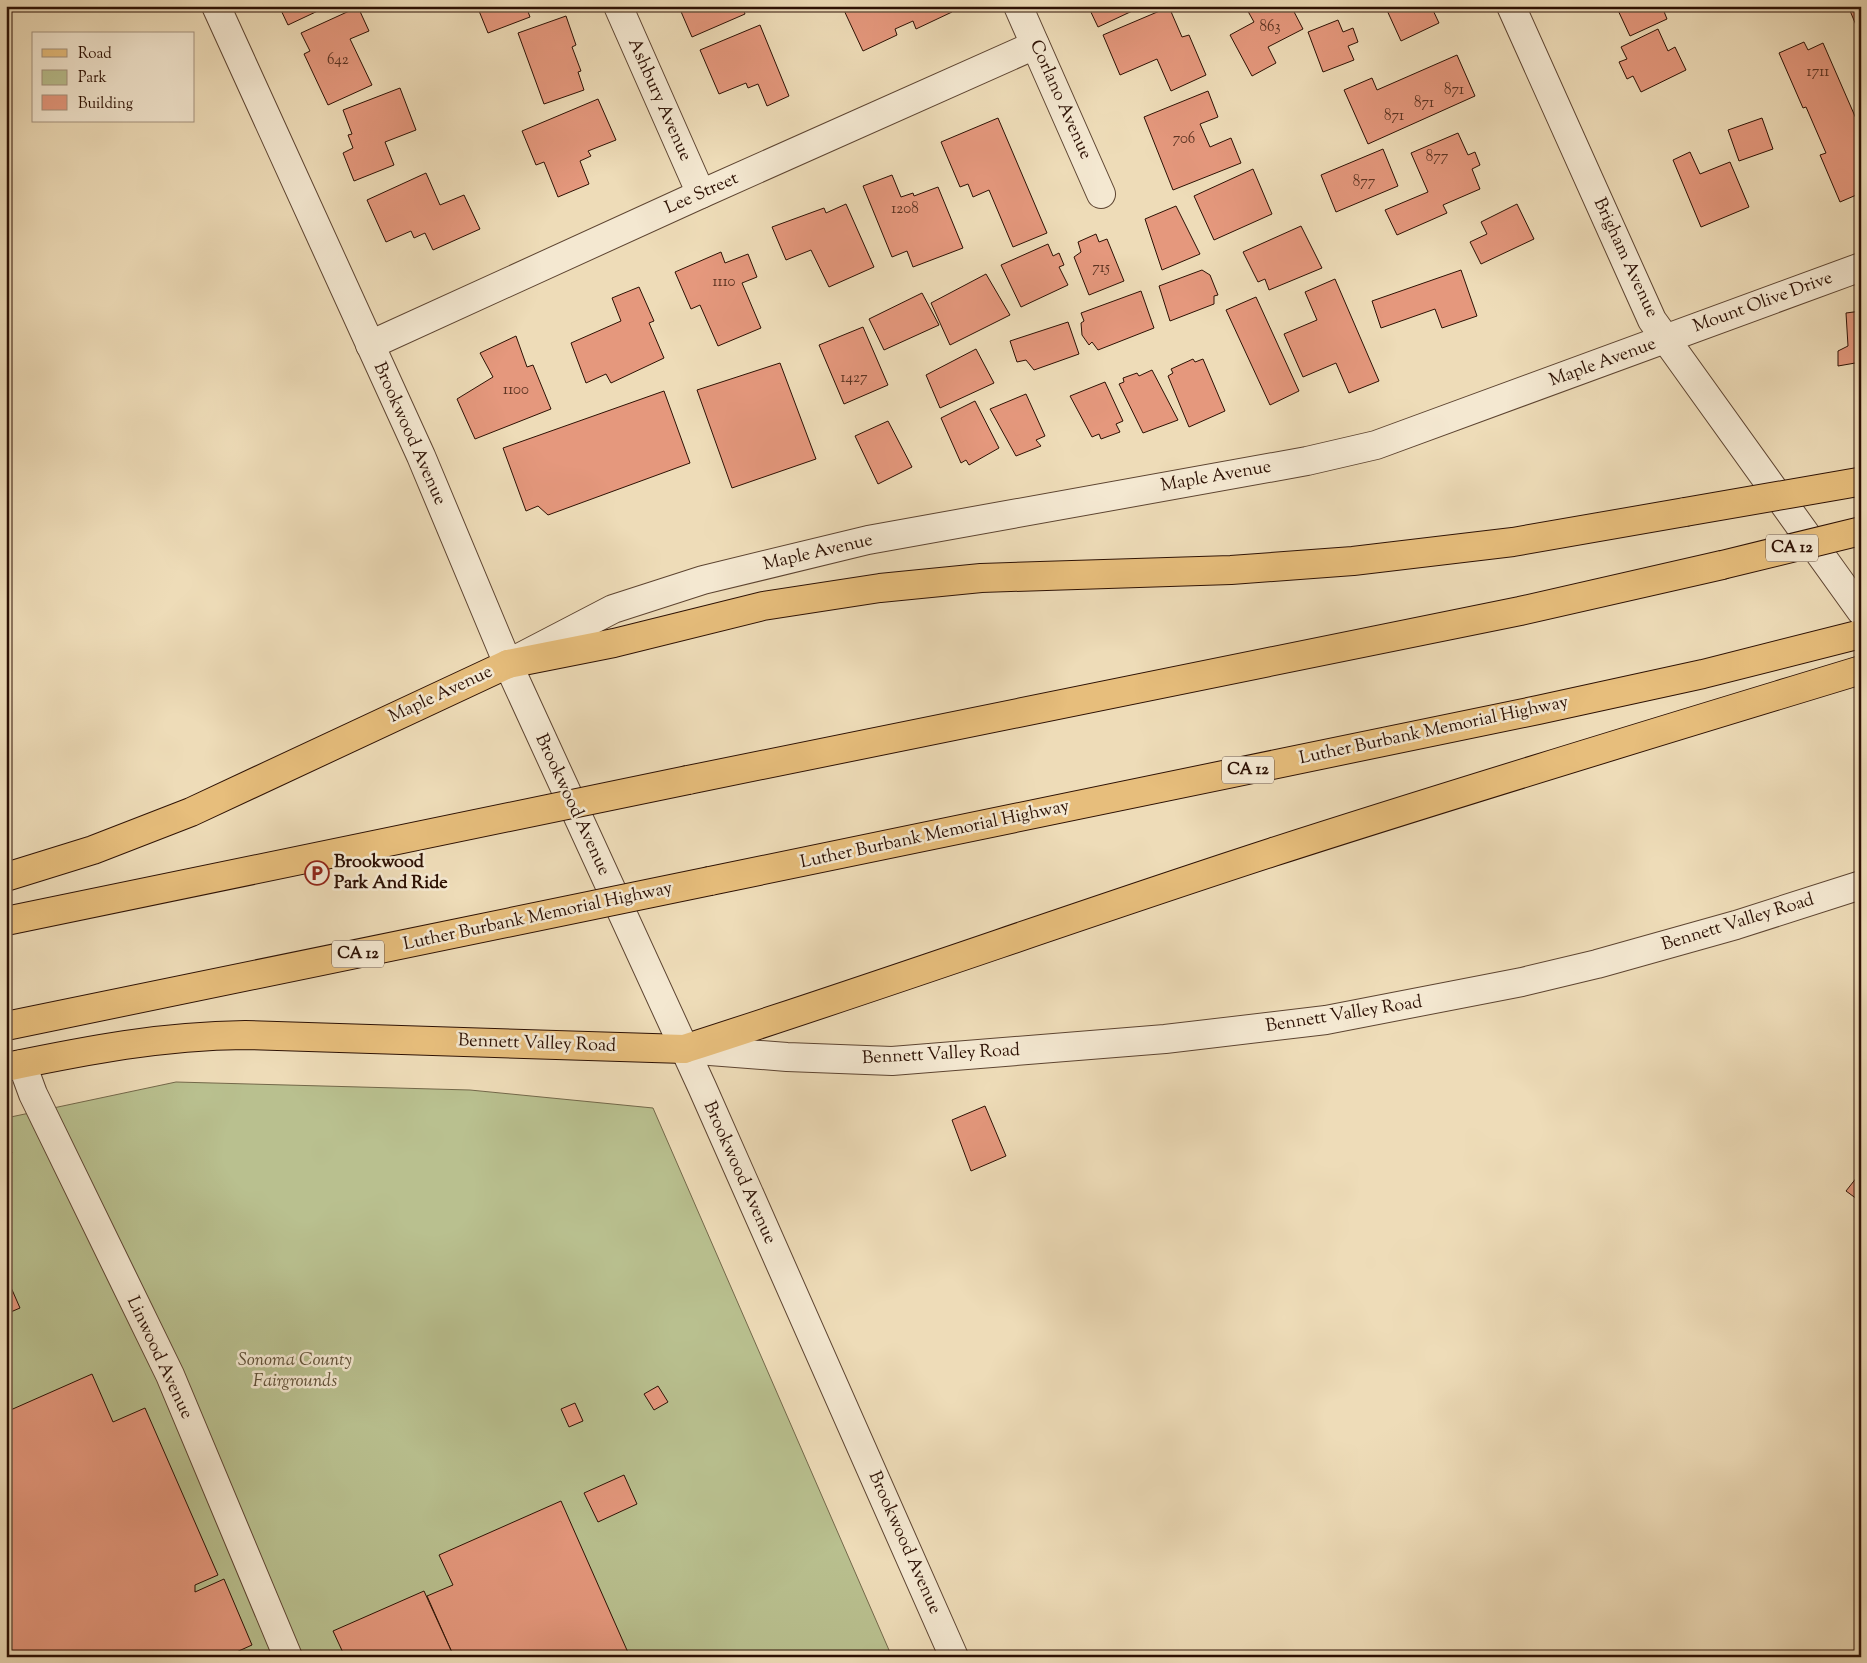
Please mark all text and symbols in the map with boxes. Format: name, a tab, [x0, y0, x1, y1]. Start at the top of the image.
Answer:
house number: 863	[1259, 17, 1281, 38]
legend	[32, 32, 195, 122]
street label: Ashbury Avenue	[620, 34, 698, 166]
street label: Corlano Avenue	[1022, 36, 1098, 164]
text: Road	[78, 44, 112, 65]
house number: 642	[327, 50, 349, 71]
house number: 1711	[1807, 62, 1829, 83]
text: Park	[78, 68, 107, 89]
house number: 871	[1444, 80, 1464, 101]
house number: 871	[1414, 93, 1434, 114]
text: Building	[78, 94, 133, 115]
house number: 871	[1384, 106, 1404, 127]
house number: 706	[1173, 129, 1195, 150]
house number: 877	[1426, 147, 1449, 168]
street label: Lee Street	[661, 166, 743, 222]
house number: 877	[1353, 172, 1376, 193]
street label: Brigham Avenue	[1586, 194, 1664, 322]
house number: 1208	[891, 199, 919, 220]
house number: 715	[1092, 258, 1110, 279]
street label: Mount Olive Drive	[1690, 266, 1836, 340]
house number: 1110	[712, 272, 736, 293]
street label: Maple Avenue	[1546, 332, 1660, 394]
street label: Brookwood Avenue	[366, 358, 452, 510]
house number: 1427	[840, 368, 868, 389]
house number: 1100	[503, 380, 529, 401]
street label: Maple Avenue	[1159, 454, 1273, 500]
street label: Maple Avenue	[761, 528, 875, 578]
road number: CA 12	[1766, 534, 1818, 562]
street label: Maple Avenue	[385, 660, 497, 730]
street label: Luther Burbank Memorial Highway	[1297, 690, 1571, 772]
street label: Brookwood Avenue	[528, 730, 616, 880]
road number: CA 12	[1222, 756, 1274, 784]
street label: Luther Burbank Memorial Highway	[798, 794, 1072, 876]
place label: Brookwood Park And Ride	[334, 850, 448, 897]
parking icon: Brookwood Park And Ride	[304, 860, 330, 886]
street label: Luther Burbank Memorial Highway	[401, 876, 675, 958]
street label: Bennett Valley Road	[1659, 887, 1817, 959]
road number: CA 12	[332, 941, 384, 968]
street label: Bennett Valley Road	[1264, 990, 1424, 1040]
street label: Bennett Valley Road	[457, 1028, 617, 1060]
street label: Bennett Valley Road	[861, 1038, 1021, 1072]
street label: Brookwood Avenue	[696, 1097, 782, 1249]
street label: Linwood Avenue	[119, 1292, 199, 1424]
park label: Sonoma County Fairgrounds	[238, 1348, 352, 1395]
street label: Brookwood Avenue	[861, 1467, 947, 1619]

